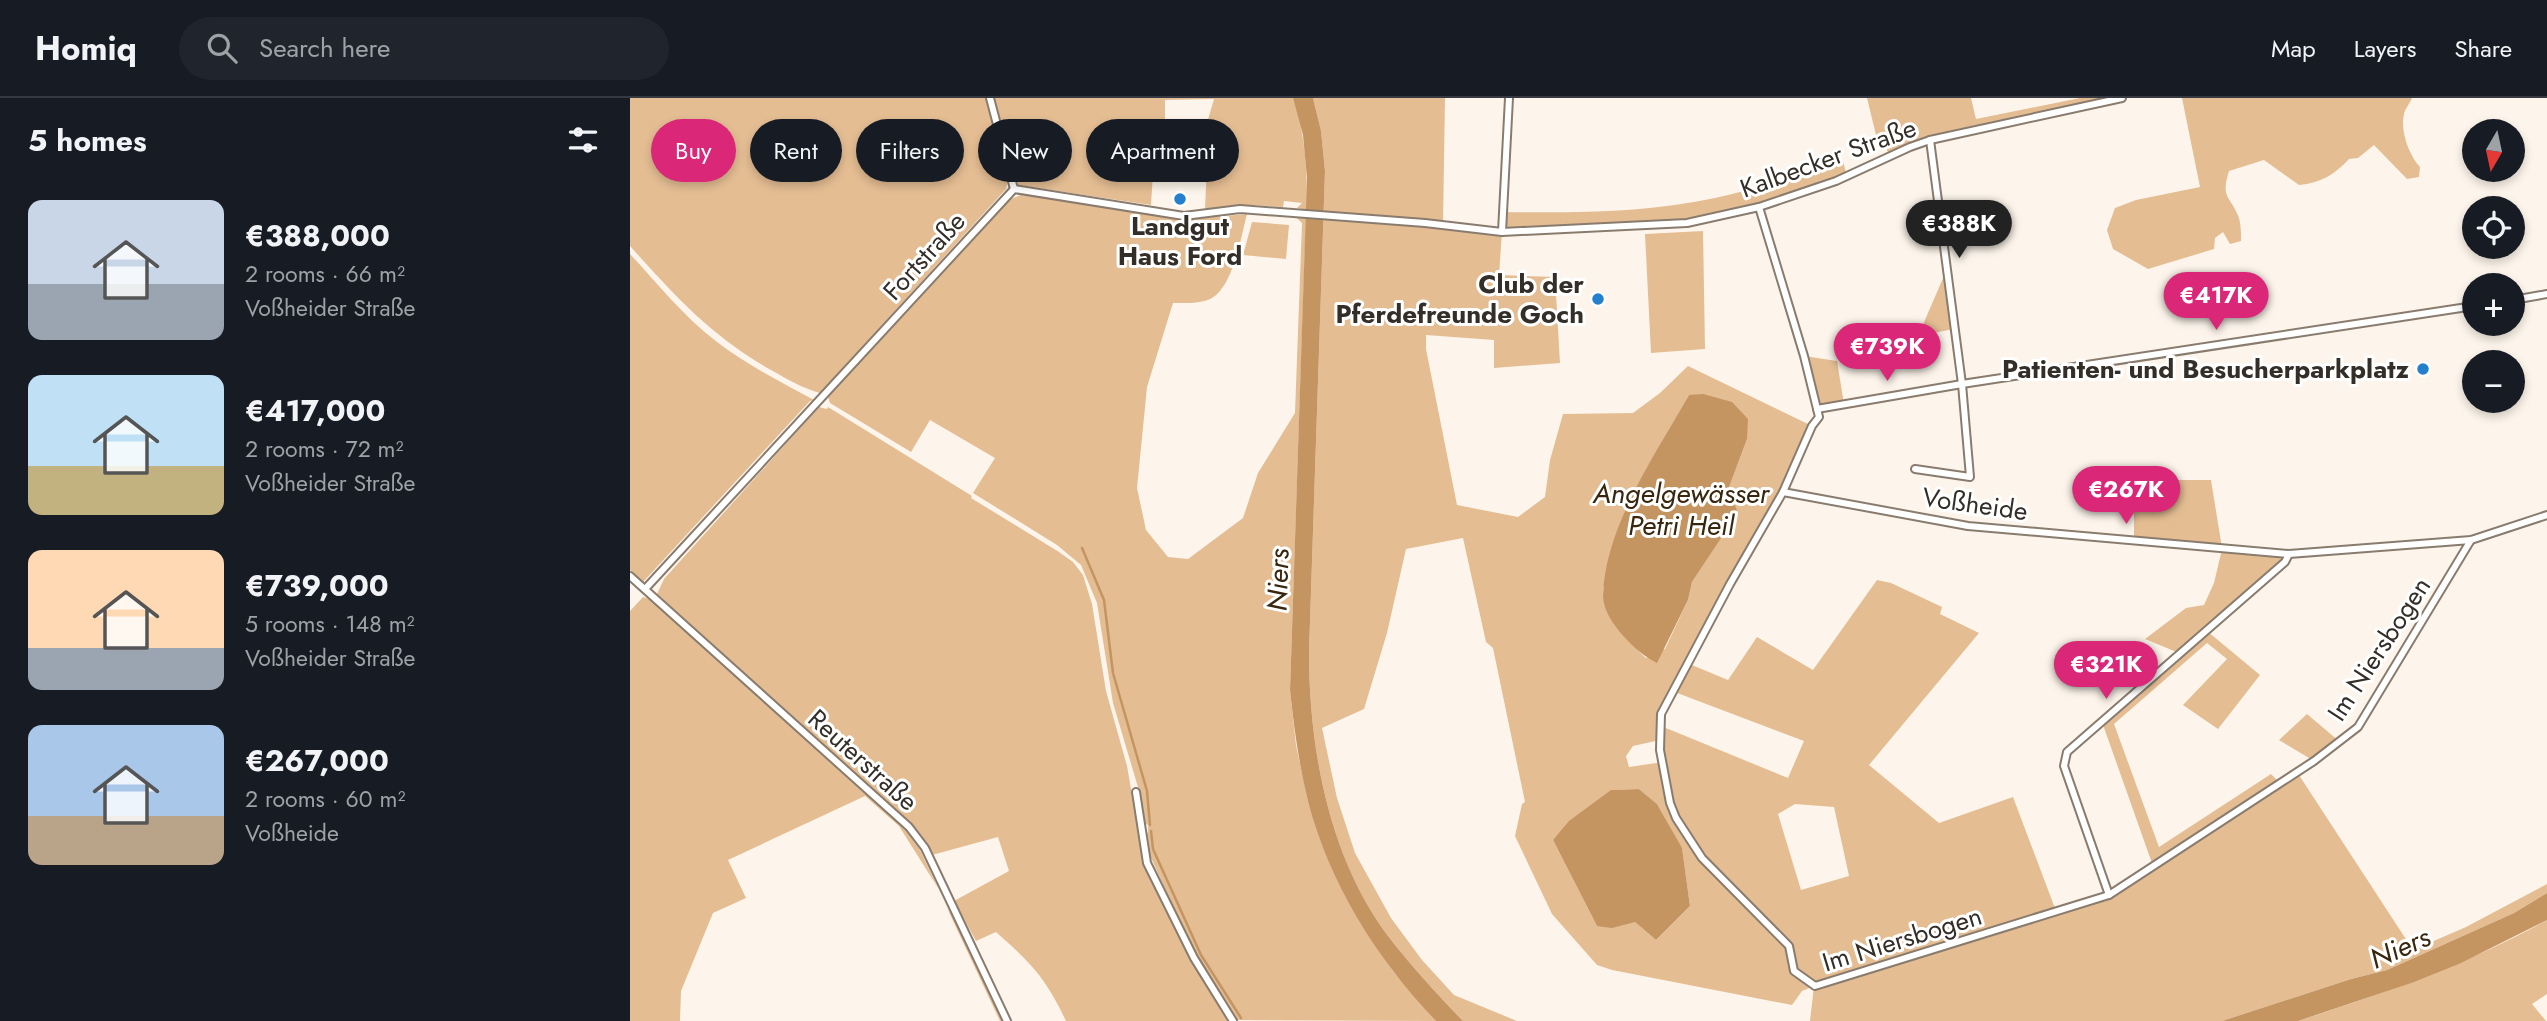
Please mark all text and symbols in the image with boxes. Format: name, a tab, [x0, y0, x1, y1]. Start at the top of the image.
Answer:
search box	[179, 17, 669, 80]
text: Homiq	[35, 25, 137, 72]
icon: search	[203, 29, 241, 67]
text: Search here	[259, 29, 390, 67]
text: Map	[2271, 31, 2316, 66]
text: Layers	[2354, 31, 2416, 66]
text: Share	[2454, 31, 2512, 66]
street label: Kalbecker Straße	[1735, 109, 1921, 207]
text: 5 homes	[28, 119, 147, 162]
chip: Buy	[651, 119, 736, 182]
chip: Rent	[750, 119, 842, 182]
chip: Filters	[856, 119, 964, 182]
chip: New	[978, 119, 1072, 182]
chip: Apartment	[1086, 119, 1239, 182]
north arrow	[2462, 119, 2525, 182]
map controls	[2462, 119, 2525, 413]
icon: filters	[564, 121, 602, 159]
marker: Landgut Haus Ford	[1172, 191, 1188, 207]
button: locate	[2462, 196, 2525, 259]
pin: €388K	[1910, 200, 2008, 260]
street label: Fortstraße	[874, 203, 974, 309]
text: €388K	[1922, 206, 1996, 240]
place label: Landgut Haus Ford	[1118, 207, 1242, 275]
text: €388,000	[245, 214, 390, 257]
icon: home	[84, 228, 168, 312]
text: 2 rooms · 66 m²	[245, 257, 405, 291]
place label: Club der Pferdefreunde Goch	[1335, 265, 1584, 333]
pin: €417K	[2167, 272, 2265, 332]
button: +	[2462, 273, 2525, 336]
text: €417K	[2180, 278, 2252, 312]
text: Voßheider Straße	[245, 291, 415, 325]
marker: Club der Pferdefreunde Goch	[1590, 291, 1606, 307]
pin: €739K	[1838, 324, 1936, 383]
text: €739K	[1850, 329, 1924, 363]
place label: Patienten- und Besucherparkplatz	[2002, 350, 2409, 388]
button: −	[2462, 350, 2525, 413]
marker: Patienten- und Besucherparkplatz	[2415, 361, 2431, 377]
text: €417,000	[245, 389, 385, 432]
icon: home	[84, 403, 168, 487]
text: 2 rooms · 72 m²	[245, 432, 404, 466]
text: Voßheider Straße	[245, 466, 415, 500]
pin: €267K	[2077, 466, 2175, 526]
text: €267K	[2088, 472, 2164, 506]
water label: Angelgewässer Petri Heil	[1592, 473, 1771, 546]
street label: Voßheide	[1920, 478, 2030, 530]
water label: Niers	[1256, 547, 1300, 612]
text: €739,000	[245, 564, 389, 607]
street label: Im Niersbogen	[2318, 569, 2440, 729]
icon: home	[84, 578, 168, 662]
text: 5 rooms · 148 m²	[245, 607, 415, 641]
text: Voßheider Straße	[245, 641, 415, 675]
pin: €321K	[2057, 642, 2155, 701]
text: €321K	[2070, 647, 2142, 681]
street label: Reuterstraße	[800, 700, 926, 820]
text: €267,000	[245, 739, 389, 782]
icon: home	[84, 753, 168, 837]
text: 2 rooms · 60 m²	[245, 782, 405, 816]
text: Voßheide	[245, 816, 339, 850]
street label: Im Niersbogen	[1818, 897, 1986, 981]
water label: Niers	[2363, 916, 2438, 979]

